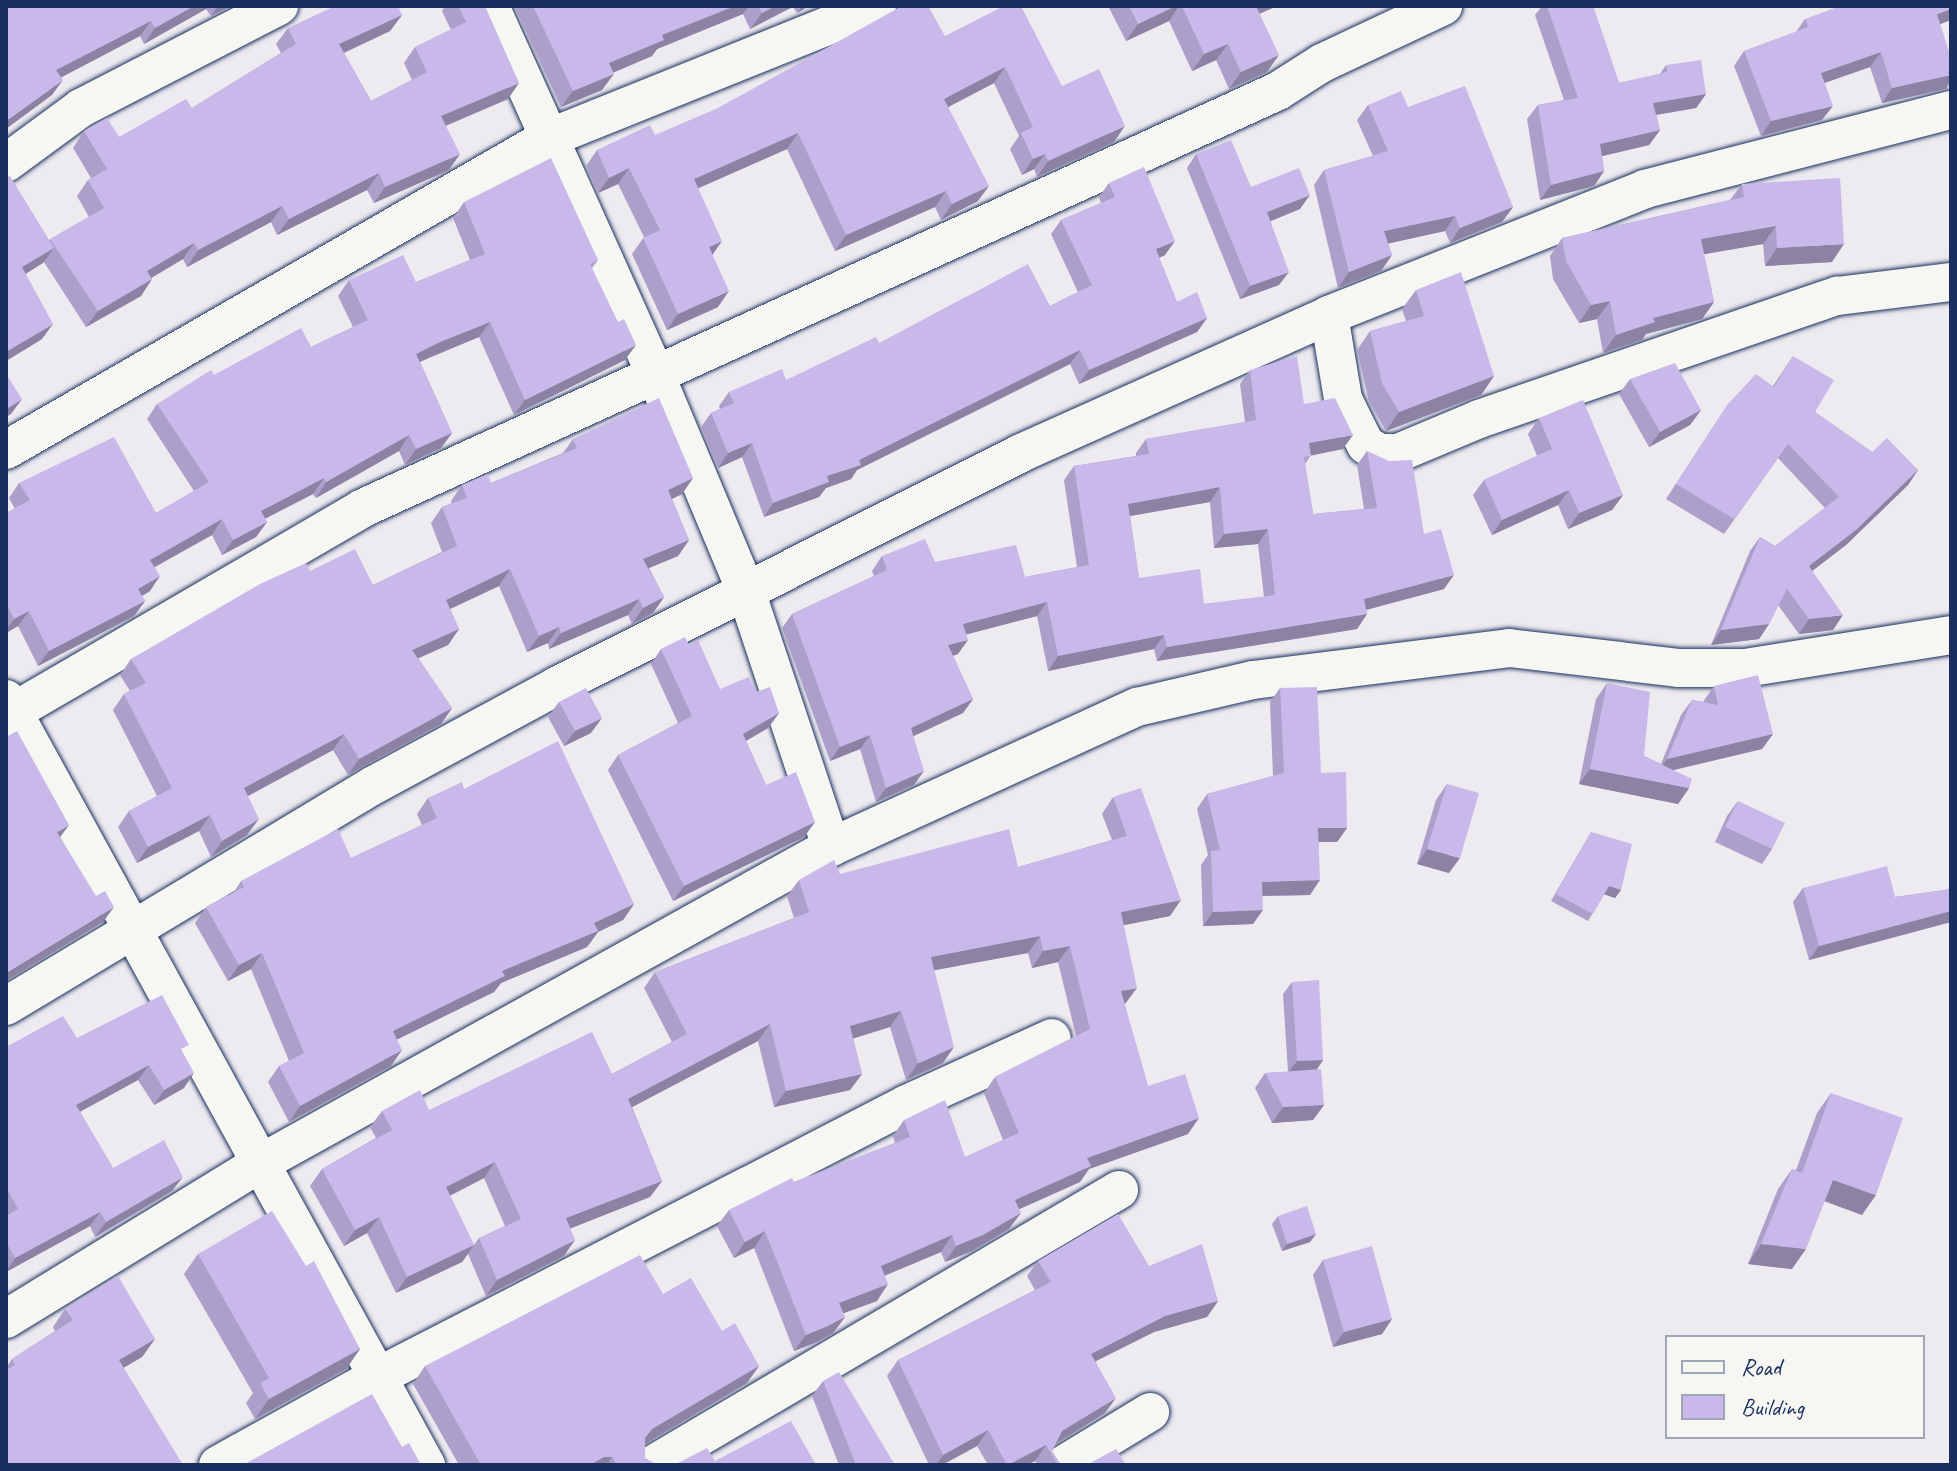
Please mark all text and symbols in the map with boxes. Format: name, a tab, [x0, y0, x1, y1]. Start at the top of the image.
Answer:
legend	[1665, 1335, 1925, 1439]
text: Road	[1741, 1352, 1781, 1382]
text: Building	[1741, 1392, 1804, 1422]

